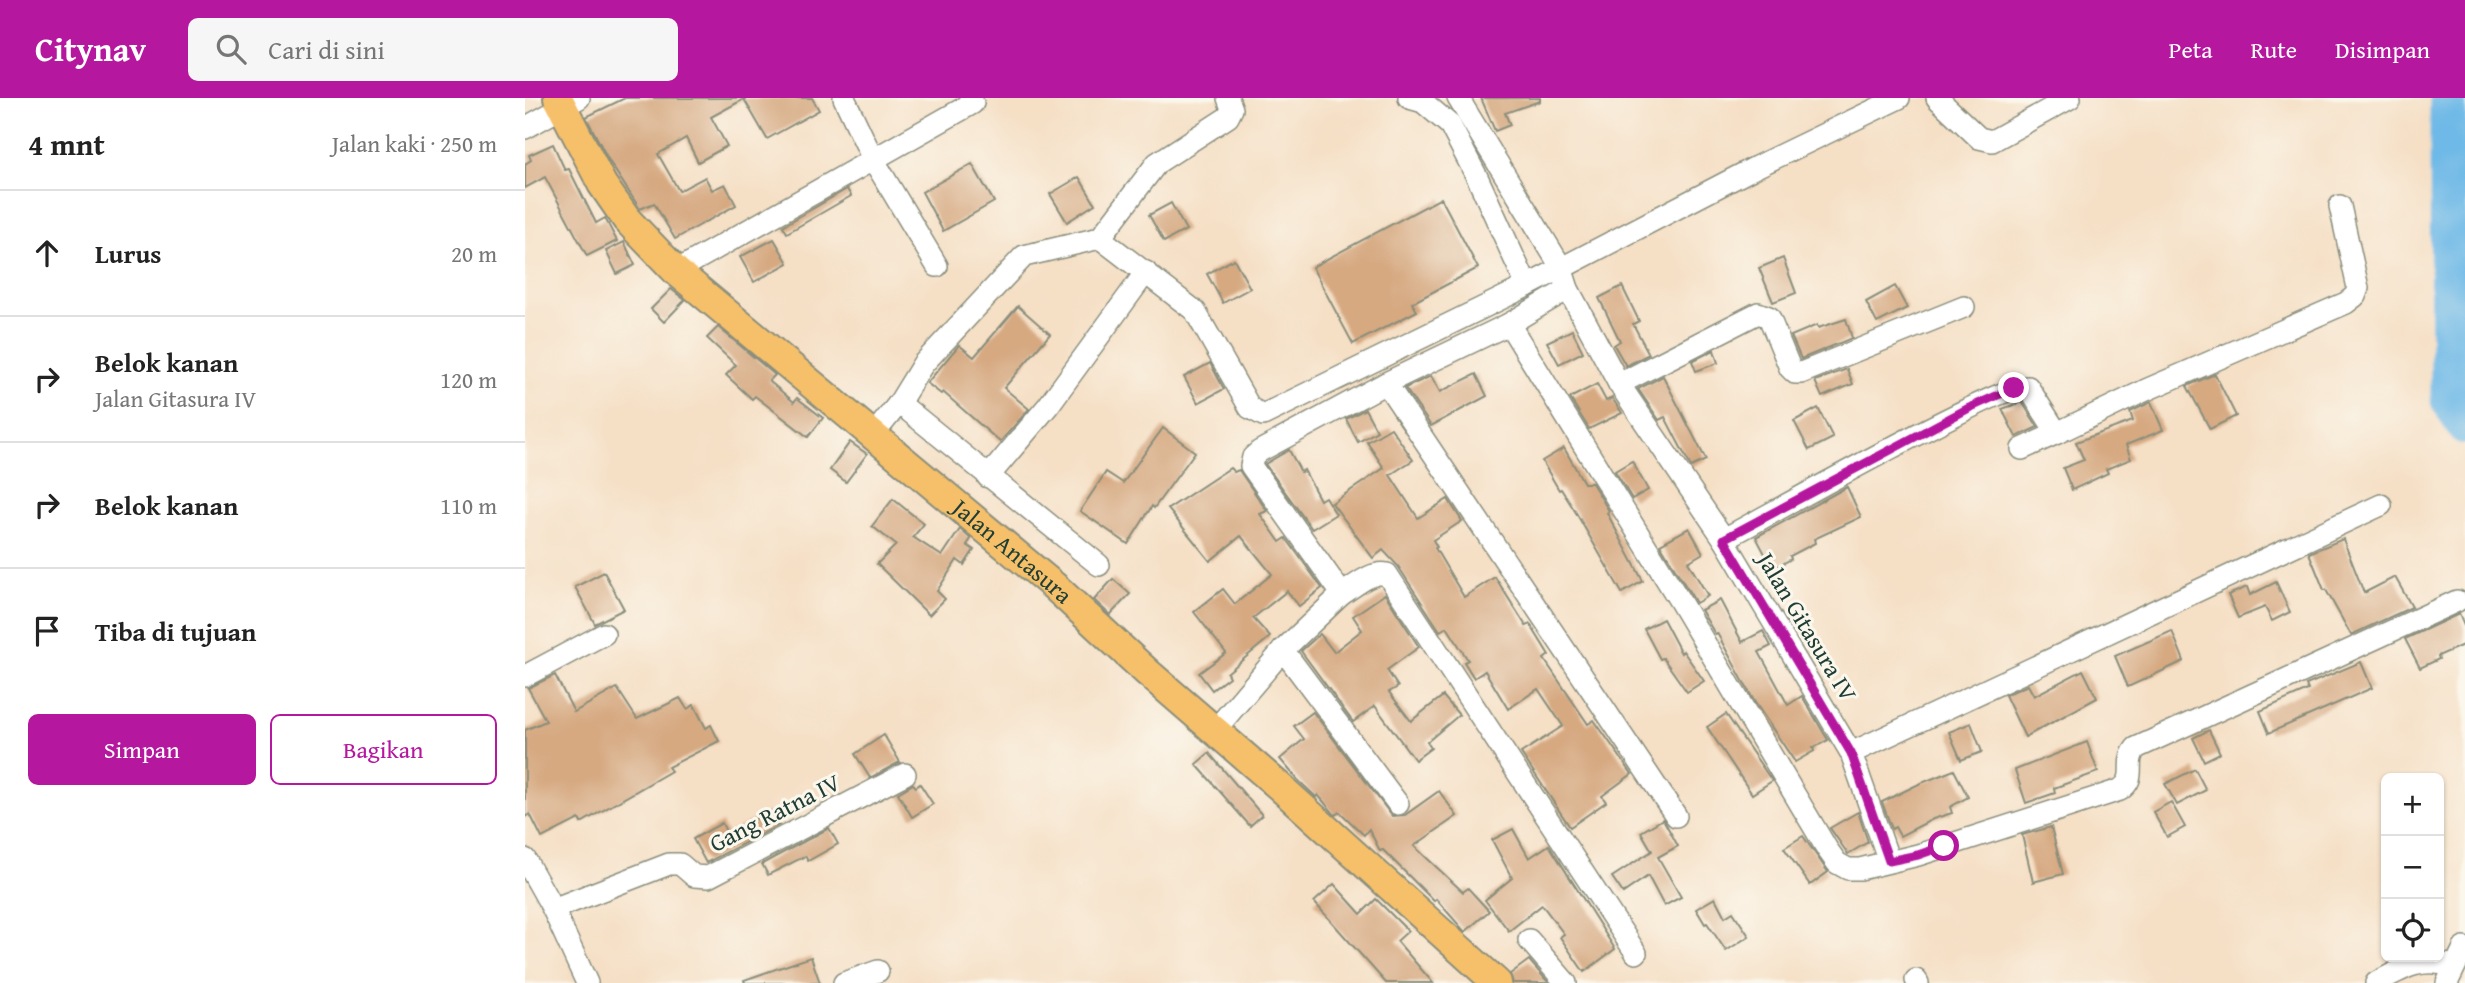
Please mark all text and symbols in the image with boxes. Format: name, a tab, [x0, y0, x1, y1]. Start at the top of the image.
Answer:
search box	[188, 18, 678, 81]
text: Citynav	[35, 25, 146, 73]
icon: search	[212, 30, 250, 68]
text: Cari di sini	[268, 30, 385, 69]
text: Peta	[2169, 32, 2212, 67]
text: Rute	[2250, 32, 2297, 67]
text: Disimpan	[2335, 32, 2430, 67]
text: 4 mnt	[28, 122, 105, 166]
text: Jalan kaki · 250 m	[332, 127, 497, 160]
icon: ahead	[28, 234, 66, 272]
text: Lurus	[95, 234, 161, 273]
text: 20 m	[451, 237, 497, 270]
text: Belok kanan	[95, 343, 238, 382]
icon: right	[28, 360, 66, 398]
text: 120 m	[440, 363, 497, 396]
route end	[1998, 372, 2029, 403]
text: Jalan Gitasura IV	[95, 382, 256, 415]
icon: right	[28, 486, 66, 524]
text: Belok kanan	[95, 486, 238, 525]
street label: Jalan Antasura	[943, 488, 1081, 612]
text: 110 m	[440, 489, 497, 522]
street label: Jalan Gitasura IV	[1748, 543, 1866, 708]
icon: arrive	[28, 612, 66, 650]
text: Tiba di tujuan	[95, 612, 256, 651]
button: Simpan	[28, 714, 256, 785]
button: Bagikan	[270, 714, 497, 785]
street label: Gang Ratna IV	[703, 764, 847, 861]
map controls	[2381, 773, 2444, 962]
button: +	[2381, 773, 2444, 836]
route start	[1928, 830, 1959, 861]
button: −	[2381, 836, 2444, 899]
button: locate	[2381, 899, 2444, 962]

